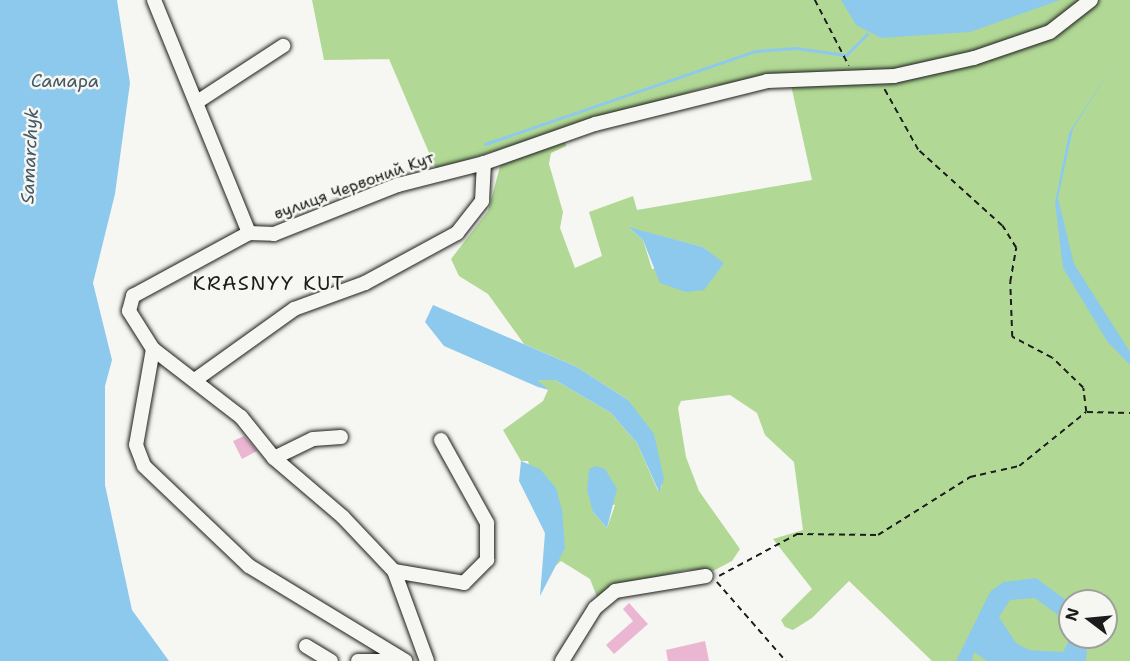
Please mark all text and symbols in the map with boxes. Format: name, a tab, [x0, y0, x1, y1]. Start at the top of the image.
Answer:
water label: Самара	[31, 70, 99, 92]
water label: Samarchyk	[17, 108, 43, 204]
street label: вулиця Червоний Кут	[271, 148, 437, 224]
district label: KRASNYY KUT	[193, 271, 345, 295]
north arrow	[1058, 589, 1118, 649]
text: N	[1060, 605, 1084, 623]

